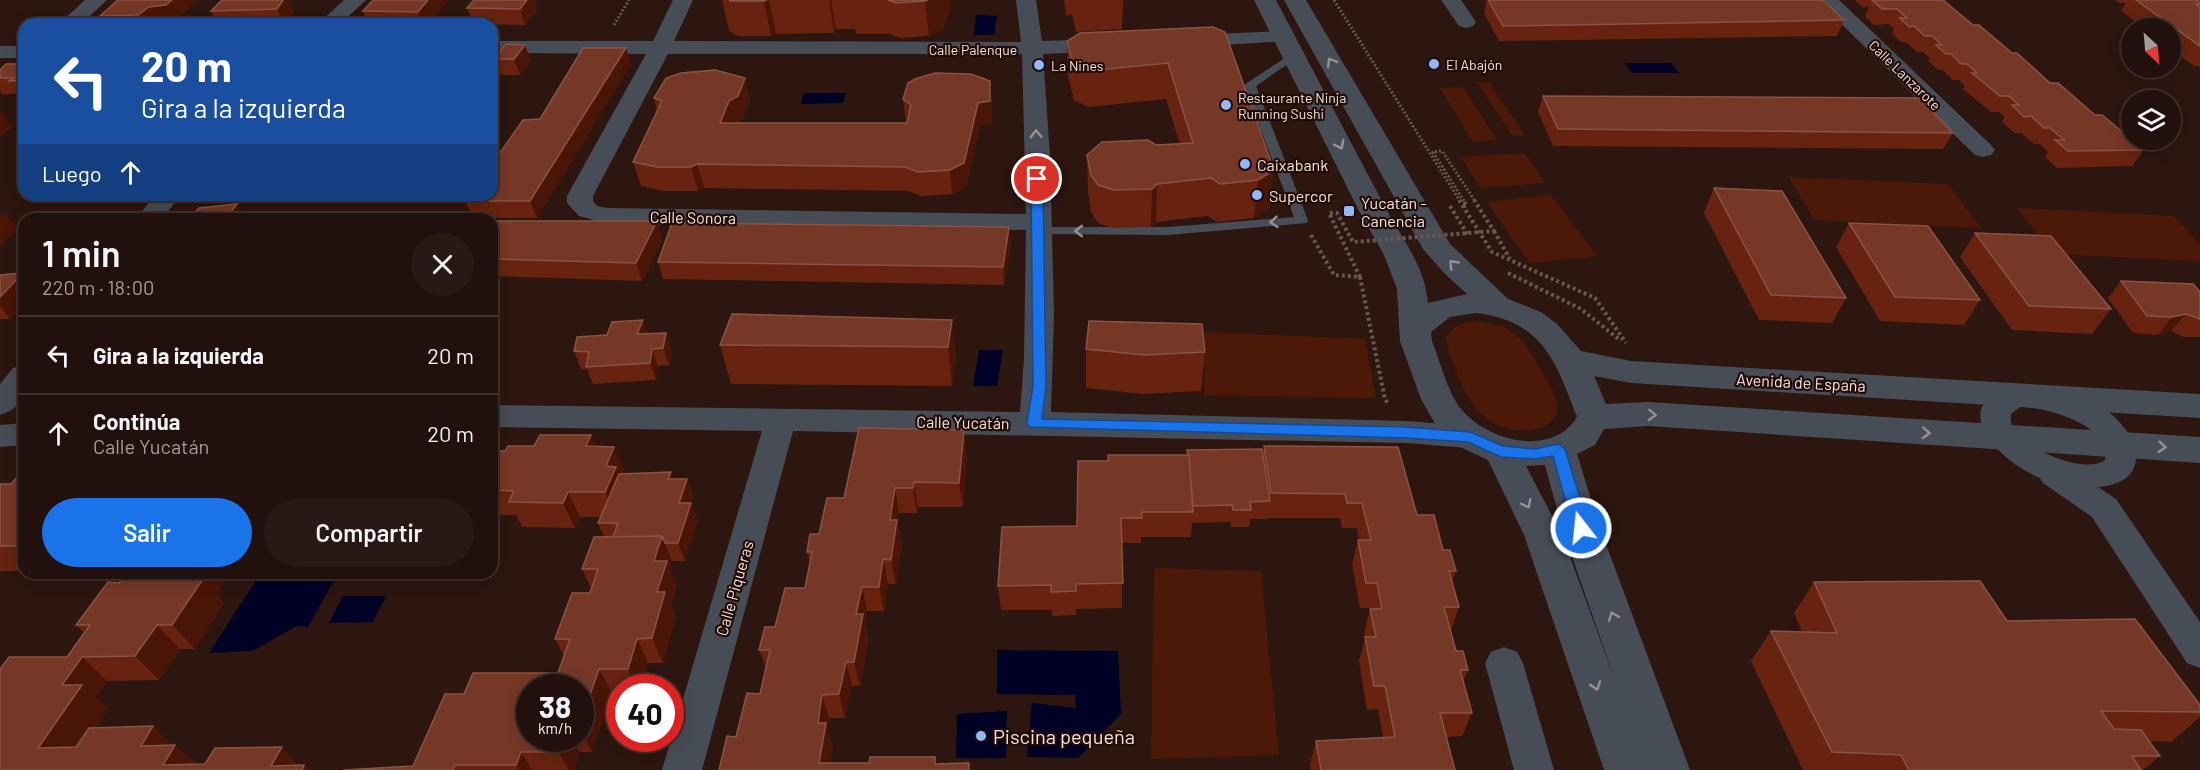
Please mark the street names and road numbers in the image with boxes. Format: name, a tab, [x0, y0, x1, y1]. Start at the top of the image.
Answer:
street label: Calle Lanzarote	[1866, 37, 1944, 113]
street label: Calle Palenque	[929, 41, 1017, 58]
street label: Calle Sonora	[650, 207, 736, 227]
street label: Avenida de España	[1736, 369, 1866, 395]
street label: Calle Yucatán	[916, 412, 1010, 432]
street label: Calle Piqueras	[711, 538, 757, 638]

